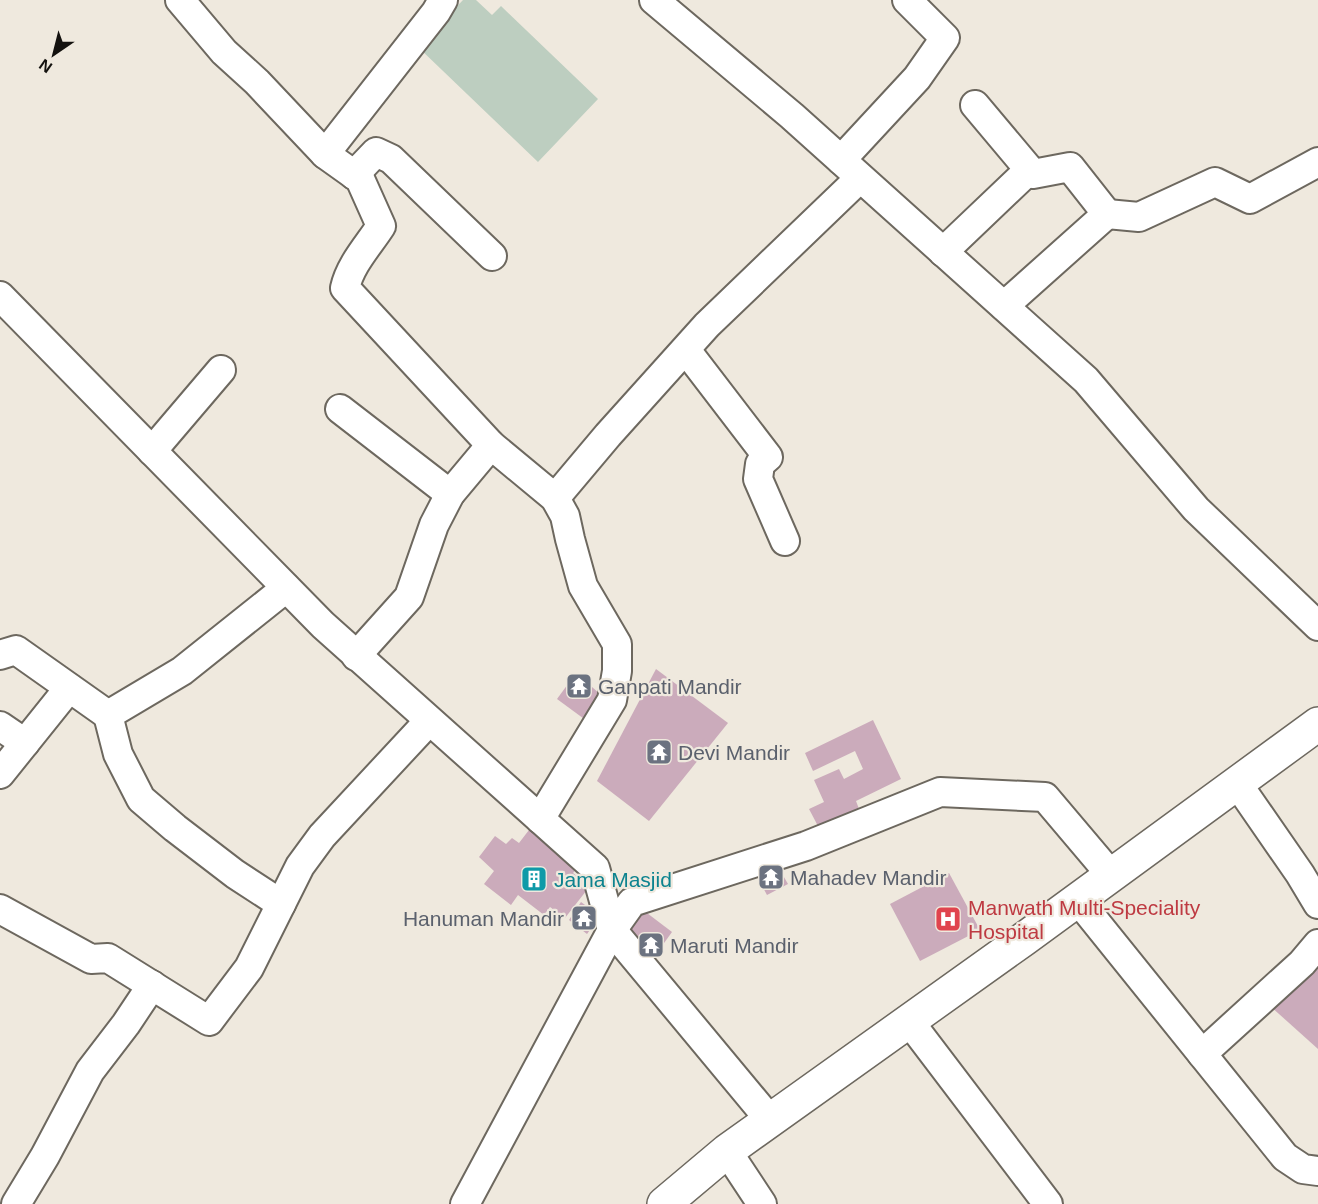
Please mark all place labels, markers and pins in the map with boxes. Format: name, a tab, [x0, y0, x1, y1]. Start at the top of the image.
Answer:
temple icon: Ganpati Mandir	[564, 671, 594, 701]
place label: Ganpati Mandir	[598, 675, 742, 698]
temple icon: Devi Mandir	[644, 737, 674, 767]
place label: Devi Mandir	[678, 741, 790, 764]
temple icon: Mahadev Mandir	[756, 862, 786, 892]
building icon: Jama Masjid	[519, 864, 549, 894]
place label: Mahadev Mandir	[790, 866, 946, 889]
place label: Jama Masjid	[554, 868, 672, 891]
place label: Manwath Multi-Speciality Hospital	[968, 896, 1201, 943]
temple icon: Hanuman Mandir	[569, 903, 599, 933]
hospital icon: Manwath Multi-Speciality Hospital	[933, 904, 963, 934]
place label: Hanuman Mandir	[403, 907, 564, 930]
temple icon: Maruti Mandir	[636, 930, 666, 960]
place label: Maruti Mandir	[670, 934, 798, 957]

